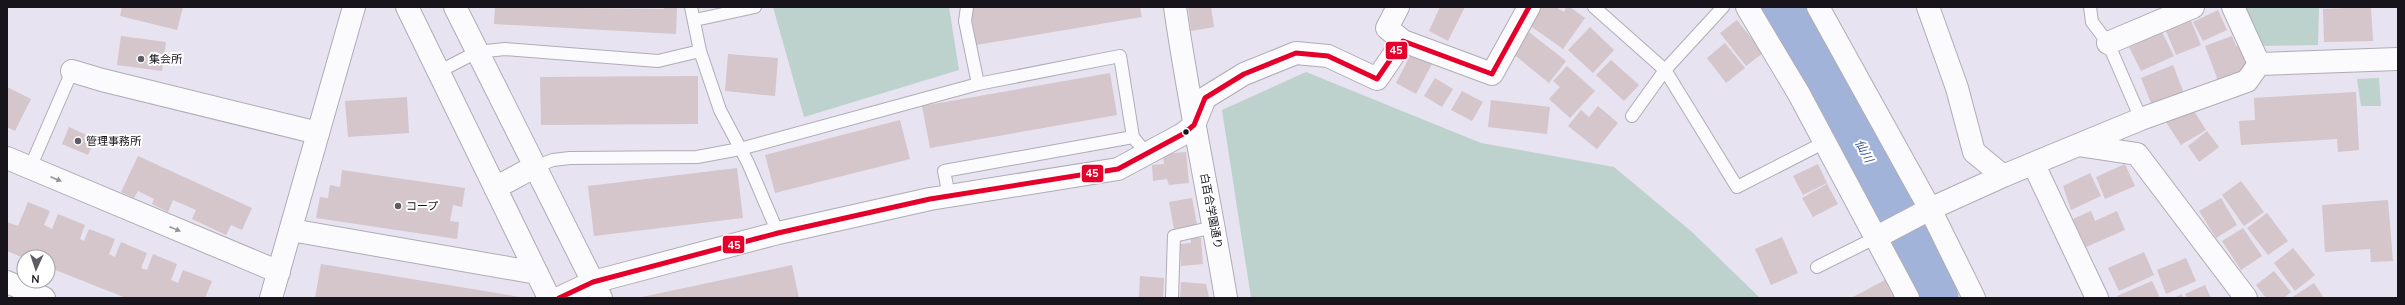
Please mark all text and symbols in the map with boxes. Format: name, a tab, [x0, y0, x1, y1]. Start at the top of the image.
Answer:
line badge: 45	[1385, 41, 1408, 60]
text: 45	[1389, 43, 1403, 58]
place label: 集会所	[149, 52, 183, 67]
marker: 集会所	[136, 54, 146, 64]
unlabelled marker	[1181, 127, 1191, 137]
place label: 管理事務所	[86, 134, 142, 149]
marker: 管理事務所	[73, 136, 83, 146]
water label: 仙川	[1851, 137, 1878, 167]
line badge: 45	[1081, 164, 1104, 183]
text: 45	[1085, 166, 1099, 181]
street label: 白百合学園通り	[1196, 172, 1226, 250]
one-way arrow	[50, 176, 61, 182]
place label: コープ	[406, 199, 438, 214]
marker: コープ	[393, 201, 403, 211]
one-way arrow	[170, 226, 181, 232]
line badge: 45	[722, 235, 745, 254]
text: 45	[727, 238, 741, 253]
north arrow	[16, 249, 56, 289]
text: N	[31, 271, 40, 286]

